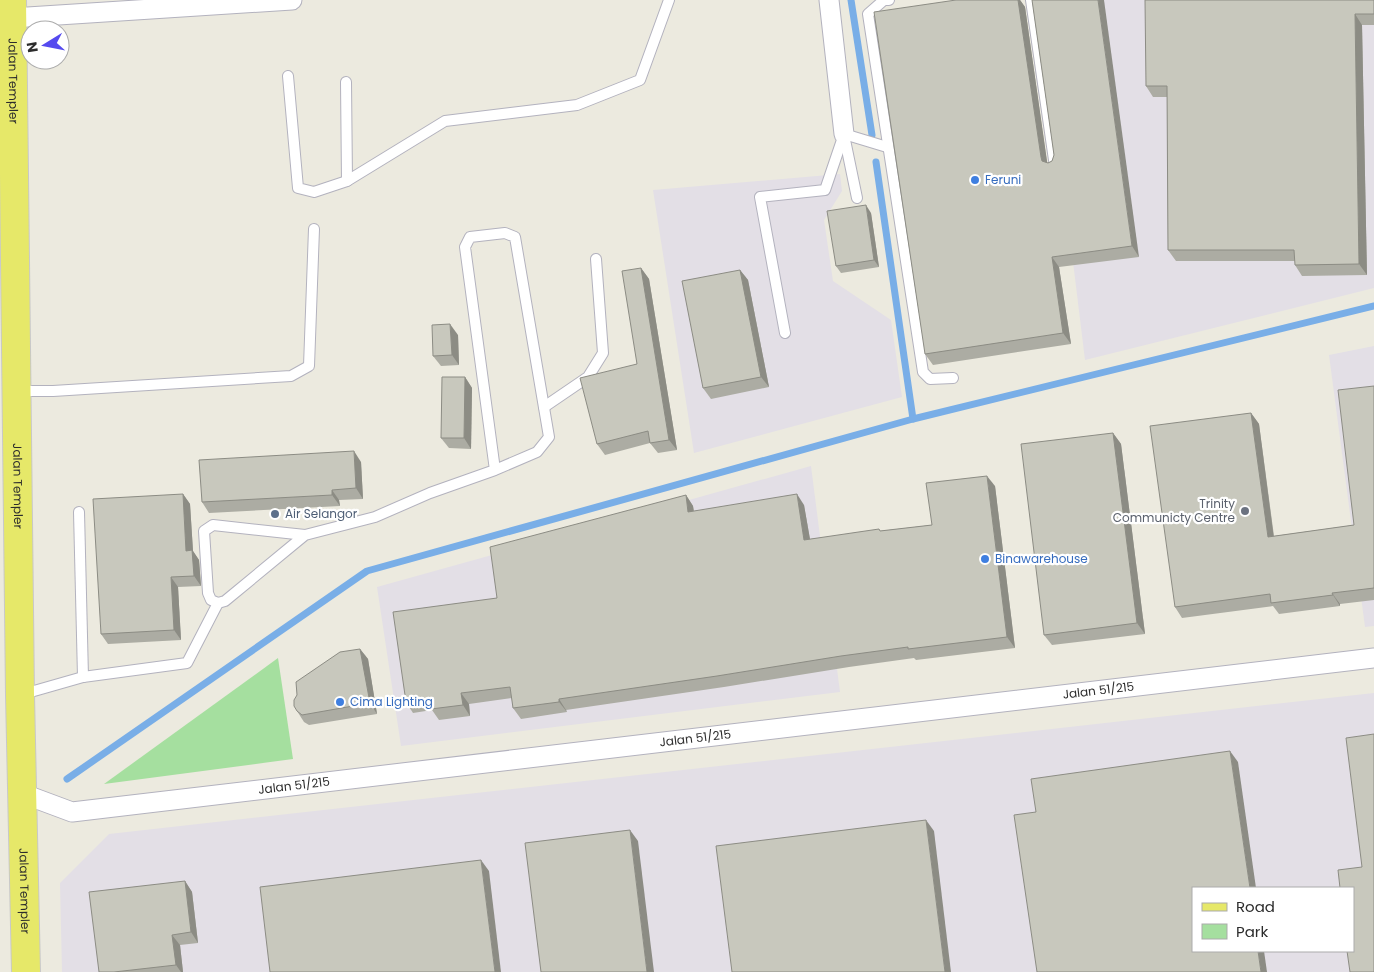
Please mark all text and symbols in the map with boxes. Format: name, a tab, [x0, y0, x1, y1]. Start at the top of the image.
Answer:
north arrow	[20, 20, 70, 70]
street label: Jalan Templer	[4, 38, 22, 125]
text: N	[21, 40, 43, 54]
place label: Feruni	[985, 171, 1021, 188]
marker: Feruni	[969, 174, 981, 186]
street label: Jalan Templer	[9, 443, 27, 529]
place label: Trinity Communicty Centre	[1113, 495, 1235, 526]
place label: Air Selangor	[285, 505, 358, 522]
marker: Trinity Communicty Centre	[1239, 505, 1251, 517]
marker: Air Selangor	[269, 508, 281, 520]
place label: Binawarehouse	[995, 550, 1088, 567]
marker: Binawarehouse	[979, 553, 991, 565]
street label: Jalan 51/215	[1062, 677, 1135, 703]
place label: Cima Lighting	[350, 693, 433, 710]
marker: Cima Lighting	[334, 696, 346, 708]
street label: Jalan 51/215	[658, 725, 732, 750]
street label: Jalan 51/215	[257, 773, 331, 798]
street label: Jalan Templer	[15, 848, 34, 935]
legend	[1192, 887, 1354, 952]
text: Road	[1236, 896, 1275, 917]
text: Park	[1236, 921, 1268, 942]

